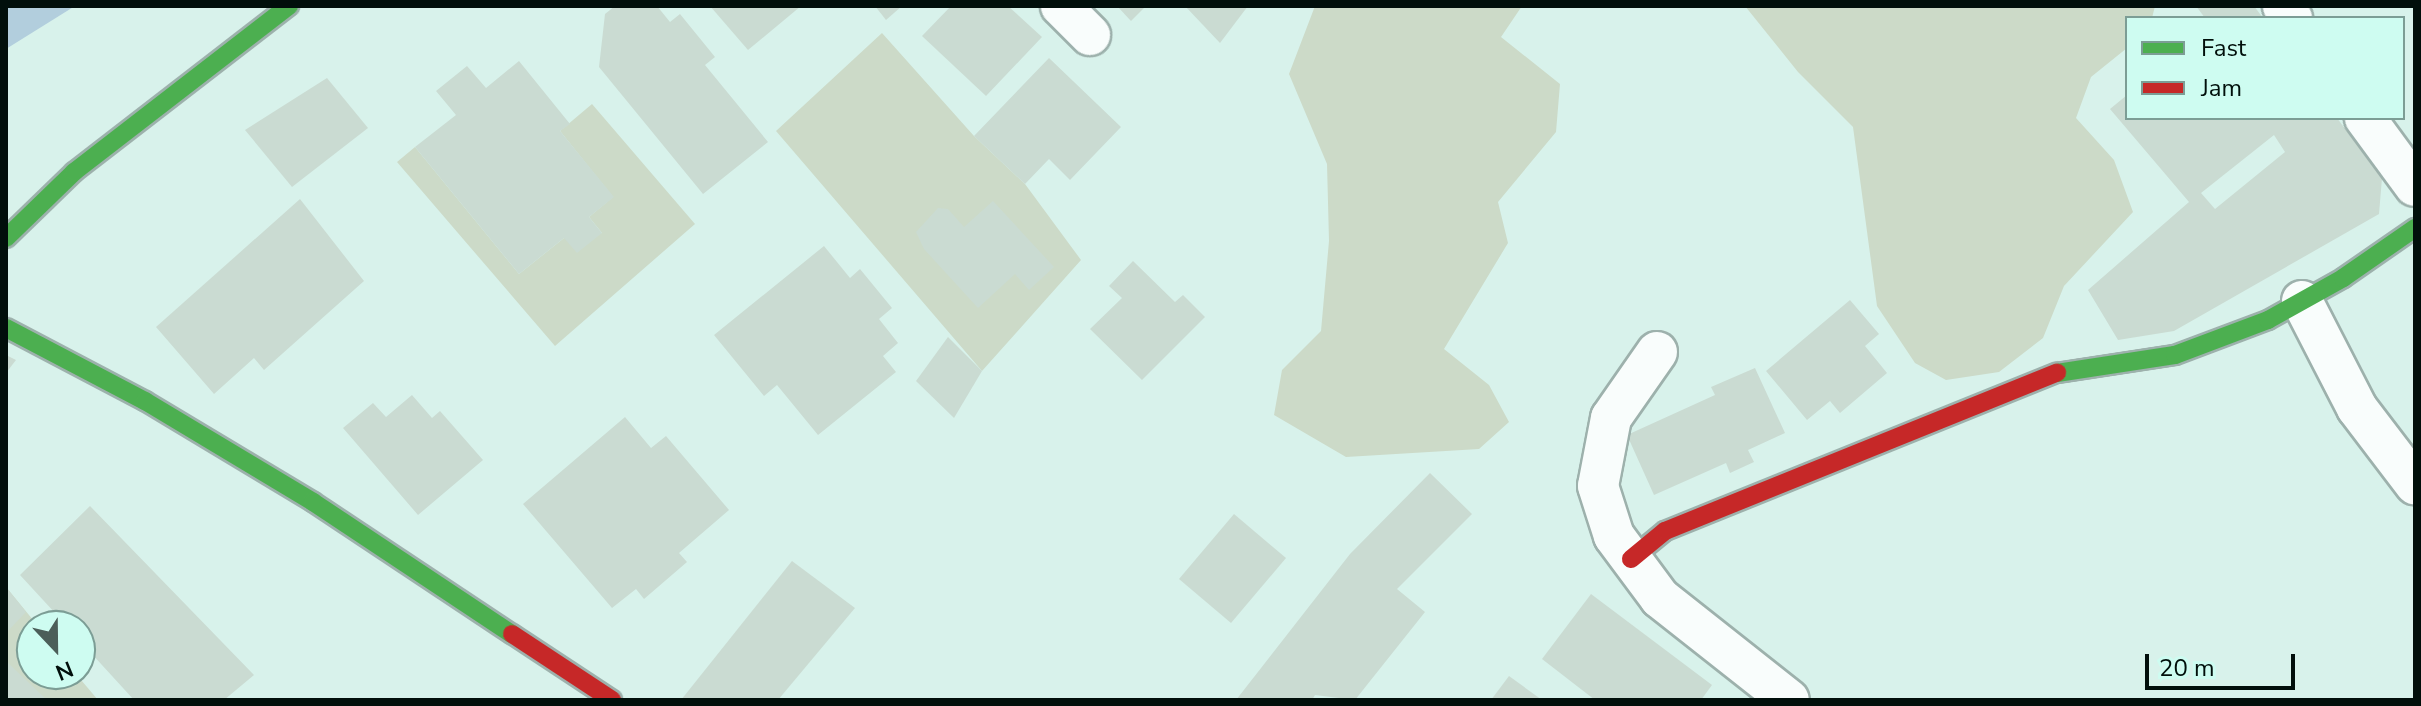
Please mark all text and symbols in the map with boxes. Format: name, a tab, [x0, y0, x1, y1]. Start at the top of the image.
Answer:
legend	[2125, 16, 2405, 120]
text: Fast	[2201, 32, 2246, 64]
text: Jam	[2201, 72, 2242, 104]
north arrow	[16, 610, 96, 690]
scale bar	[2149, 638, 2299, 688]
text: 20 m	[2159, 652, 2215, 684]
text: N	[51, 653, 77, 687]

